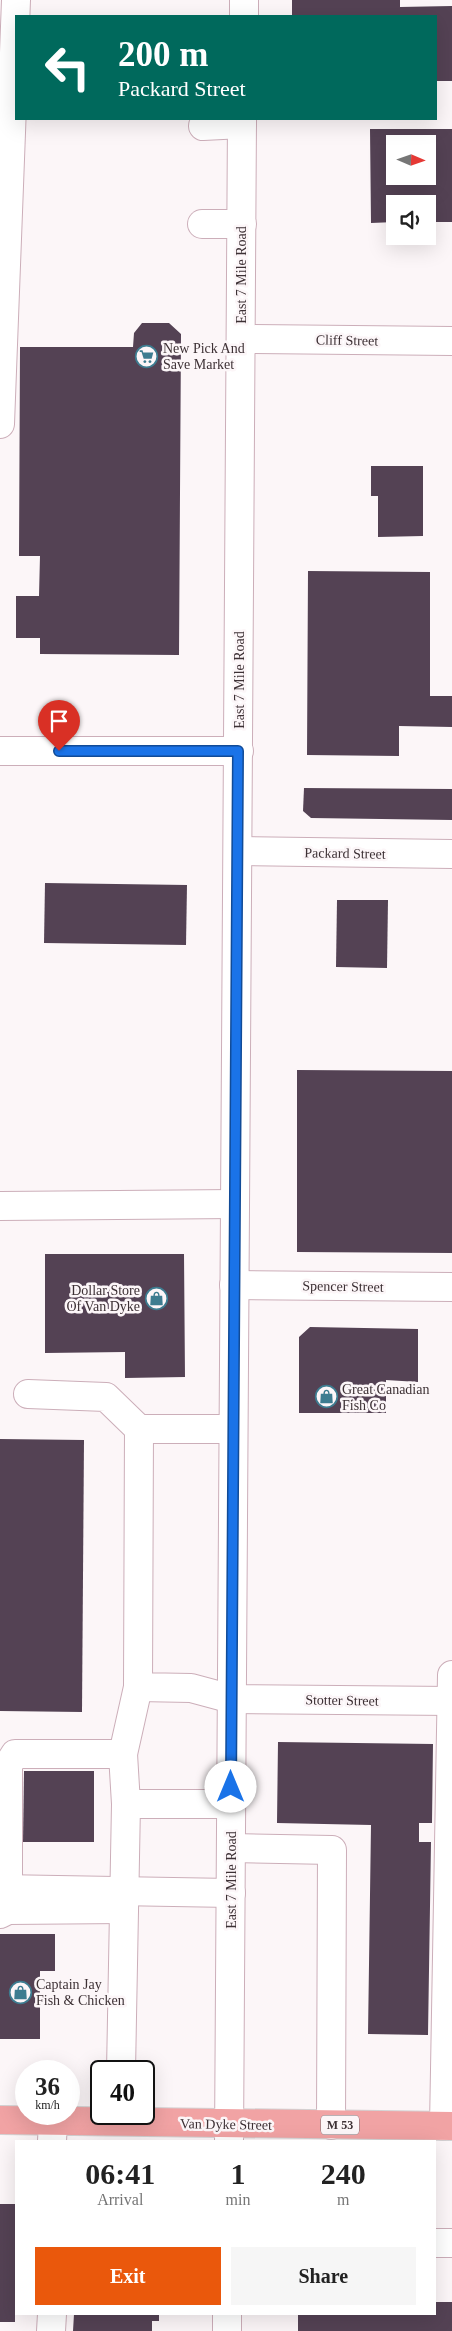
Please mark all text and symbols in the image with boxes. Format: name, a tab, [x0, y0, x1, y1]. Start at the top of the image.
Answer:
icon: left	[35, 35, 100, 100]
text: 200 m	[118, 35, 208, 74]
text: Packard Street	[118, 76, 246, 101]
north arrow	[386, 135, 436, 185]
map controls	[386, 135, 436, 245]
button: sound	[386, 195, 436, 245]
street label: East 7 Mile Road	[234, 226, 249, 324]
street label: Cliff Street	[316, 332, 378, 349]
place label: New Pick And Save Market	[163, 341, 245, 372]
supermarket icon: New Pick And Save Market	[135, 344, 159, 368]
street label: East 7 Mile Road	[232, 631, 247, 729]
pin	[38, 700, 80, 751]
icon: arrive	[45, 707, 73, 735]
street label: Packard Street	[304, 845, 386, 862]
street label: Spencer Street	[302, 1278, 384, 1295]
place label: Dollar Store Of Van Dyke	[66, 1283, 140, 1314]
shop icon: Dollar Store Of Van Dyke	[144, 1286, 168, 1310]
place label: Great Canadian Fish Co	[342, 1382, 429, 1413]
shop icon: Great Canadian Fish Co	[314, 1385, 338, 1409]
street label: Stotter Street	[305, 1692, 379, 1709]
position arrow	[204, 1760, 256, 1812]
street label: East 7 Mile Road	[224, 1831, 239, 1929]
place label: Captain Jay Fish & Chicken	[36, 1977, 125, 2008]
shop icon: Captain Jay Fish & Chicken	[8, 1980, 32, 2004]
speed limit sign: 40	[90, 2060, 155, 2125]
text: 36	[35, 2073, 60, 2100]
text: km/h	[35, 2098, 60, 2112]
street label: Van Dyke Street	[180, 2116, 272, 2133]
road number: M 53	[321, 2116, 359, 2134]
text: 06:41	[85, 2157, 155, 2190]
text: 1	[230, 2157, 245, 2190]
text: 240	[321, 2157, 366, 2190]
text: Arrival	[97, 2191, 143, 2208]
text: min	[226, 2191, 250, 2208]
text: m	[337, 2191, 349, 2208]
button: Exit	[35, 2247, 221, 2305]
button: Share	[231, 2247, 416, 2305]

